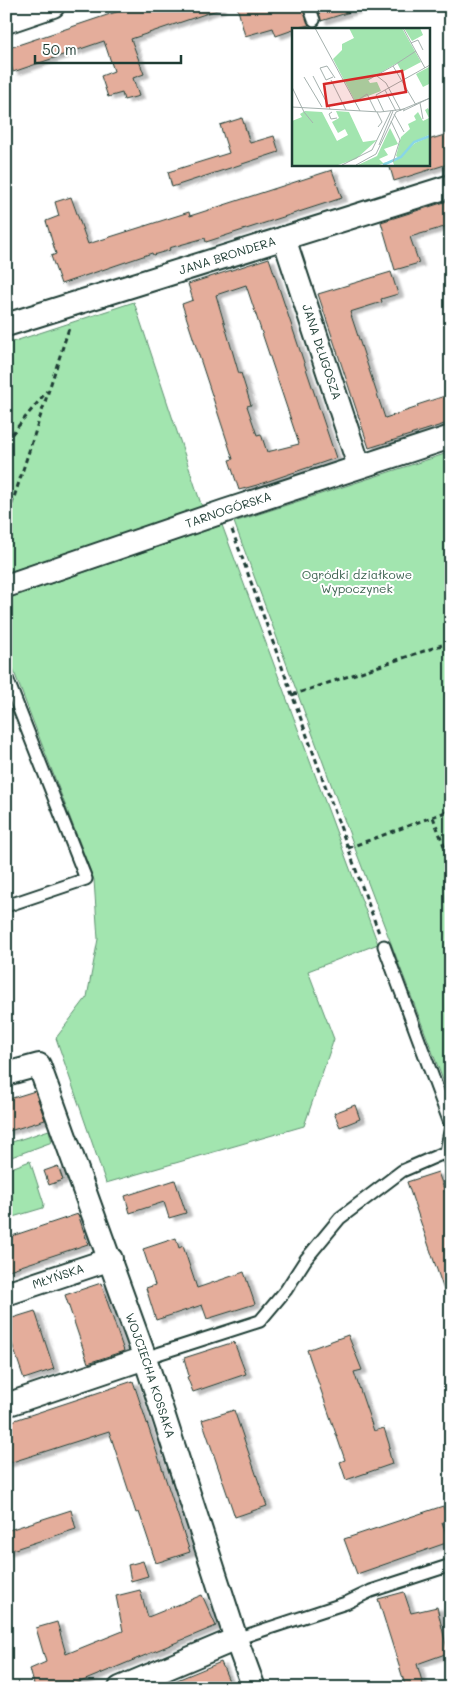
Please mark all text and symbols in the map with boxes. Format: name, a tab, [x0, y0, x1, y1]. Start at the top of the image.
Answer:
inset map	[292, 28, 430, 165]
scale bar	[35, 32, 181, 64]
text: 50 m	[42, 39, 77, 59]
street label: JANA BRONDERA	[177, 232, 278, 278]
street label: JANA DŁUGOSZA	[299, 302, 346, 402]
street label: TARNOGÓRSKA	[183, 487, 273, 531]
park label: Ogródki działkowe Wypoczynek	[302, 566, 412, 596]
street label: MŁYŃSKA	[30, 1260, 86, 1292]
street label: WOJCIECHA KOSSAKA	[122, 1310, 179, 1440]

